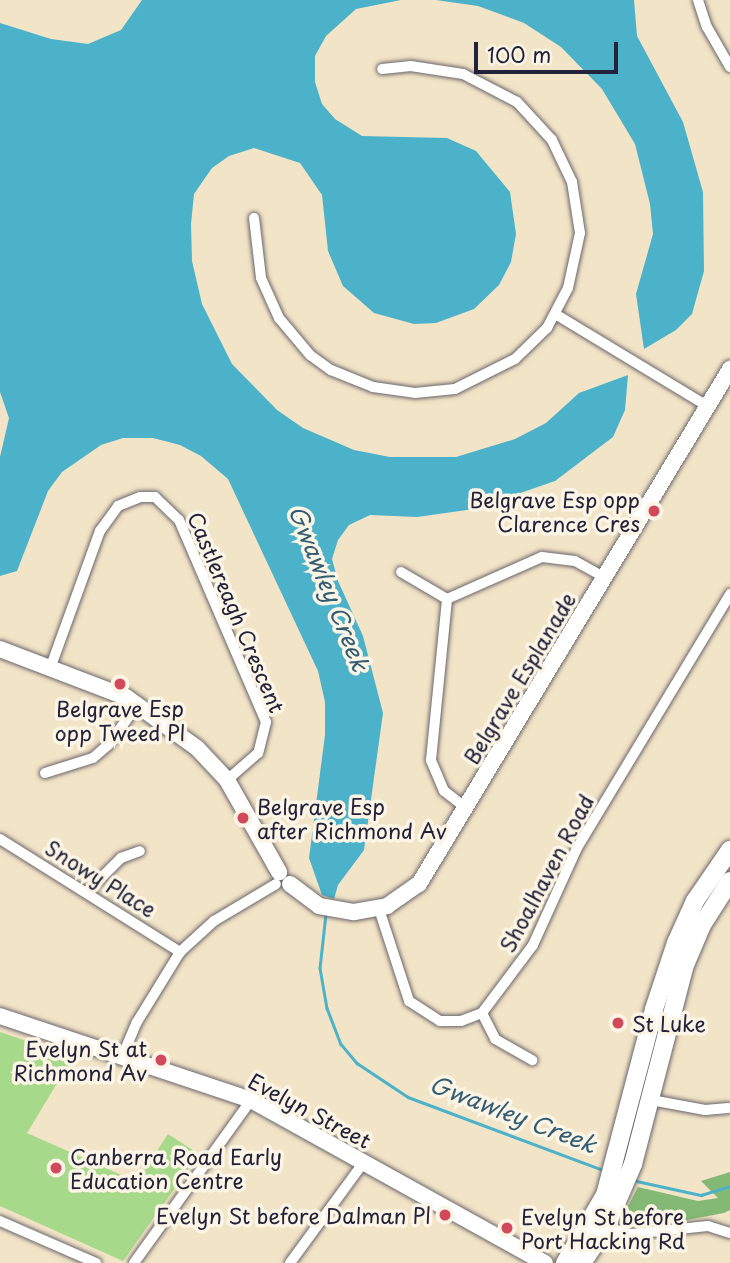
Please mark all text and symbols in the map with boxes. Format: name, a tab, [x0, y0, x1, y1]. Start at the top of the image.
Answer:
scale bar	[478, 28, 622, 72]
text: 100 m	[487, 38, 551, 70]
place label: Belgrave Esp opp Clarence Cres	[468, 486, 640, 536]
water label: Gwawley Creek	[283, 500, 375, 676]
marker: Belgrave Esp opp Clarence Cres	[646, 503, 662, 519]
street label: Castlereagh Crescent	[183, 507, 291, 717]
street label: Belgrave Esplanade	[458, 588, 580, 768]
marker: Belgrave Esp opp Tweed Pl	[112, 676, 128, 692]
place label: Belgrave Esp opp Tweed Pl	[54, 695, 186, 745]
street label: Shoalhaven Road	[494, 790, 598, 956]
place label: Belgrave Esp after Richmond Av	[257, 793, 447, 843]
marker: Belgrave Esp after Richmond Av	[235, 810, 251, 826]
street label: Snowy Place	[41, 834, 161, 922]
place label: St Luke	[632, 1010, 706, 1036]
marker: St Luke	[610, 1015, 626, 1031]
place label: Evelyn St at Richmond Av	[14, 1035, 147, 1085]
marker: Evelyn St at Richmond Av	[153, 1052, 169, 1068]
street label: Evelyn Street	[244, 1067, 376, 1153]
water label: Gwawley Creek	[425, 1069, 601, 1159]
place label: Canberra Road Early Education Centre	[70, 1143, 283, 1193]
marker: Canberra Road Early Education Centre	[48, 1160, 64, 1176]
place label: Evelyn St before Dalman Pl	[157, 1202, 431, 1228]
place label: Evelyn St before Port Hacking Rd	[521, 1203, 685, 1253]
marker: Evelyn St before Dalman Pl	[437, 1207, 453, 1223]
marker: Evelyn St before Port Hacking Rd	[499, 1220, 515, 1236]

